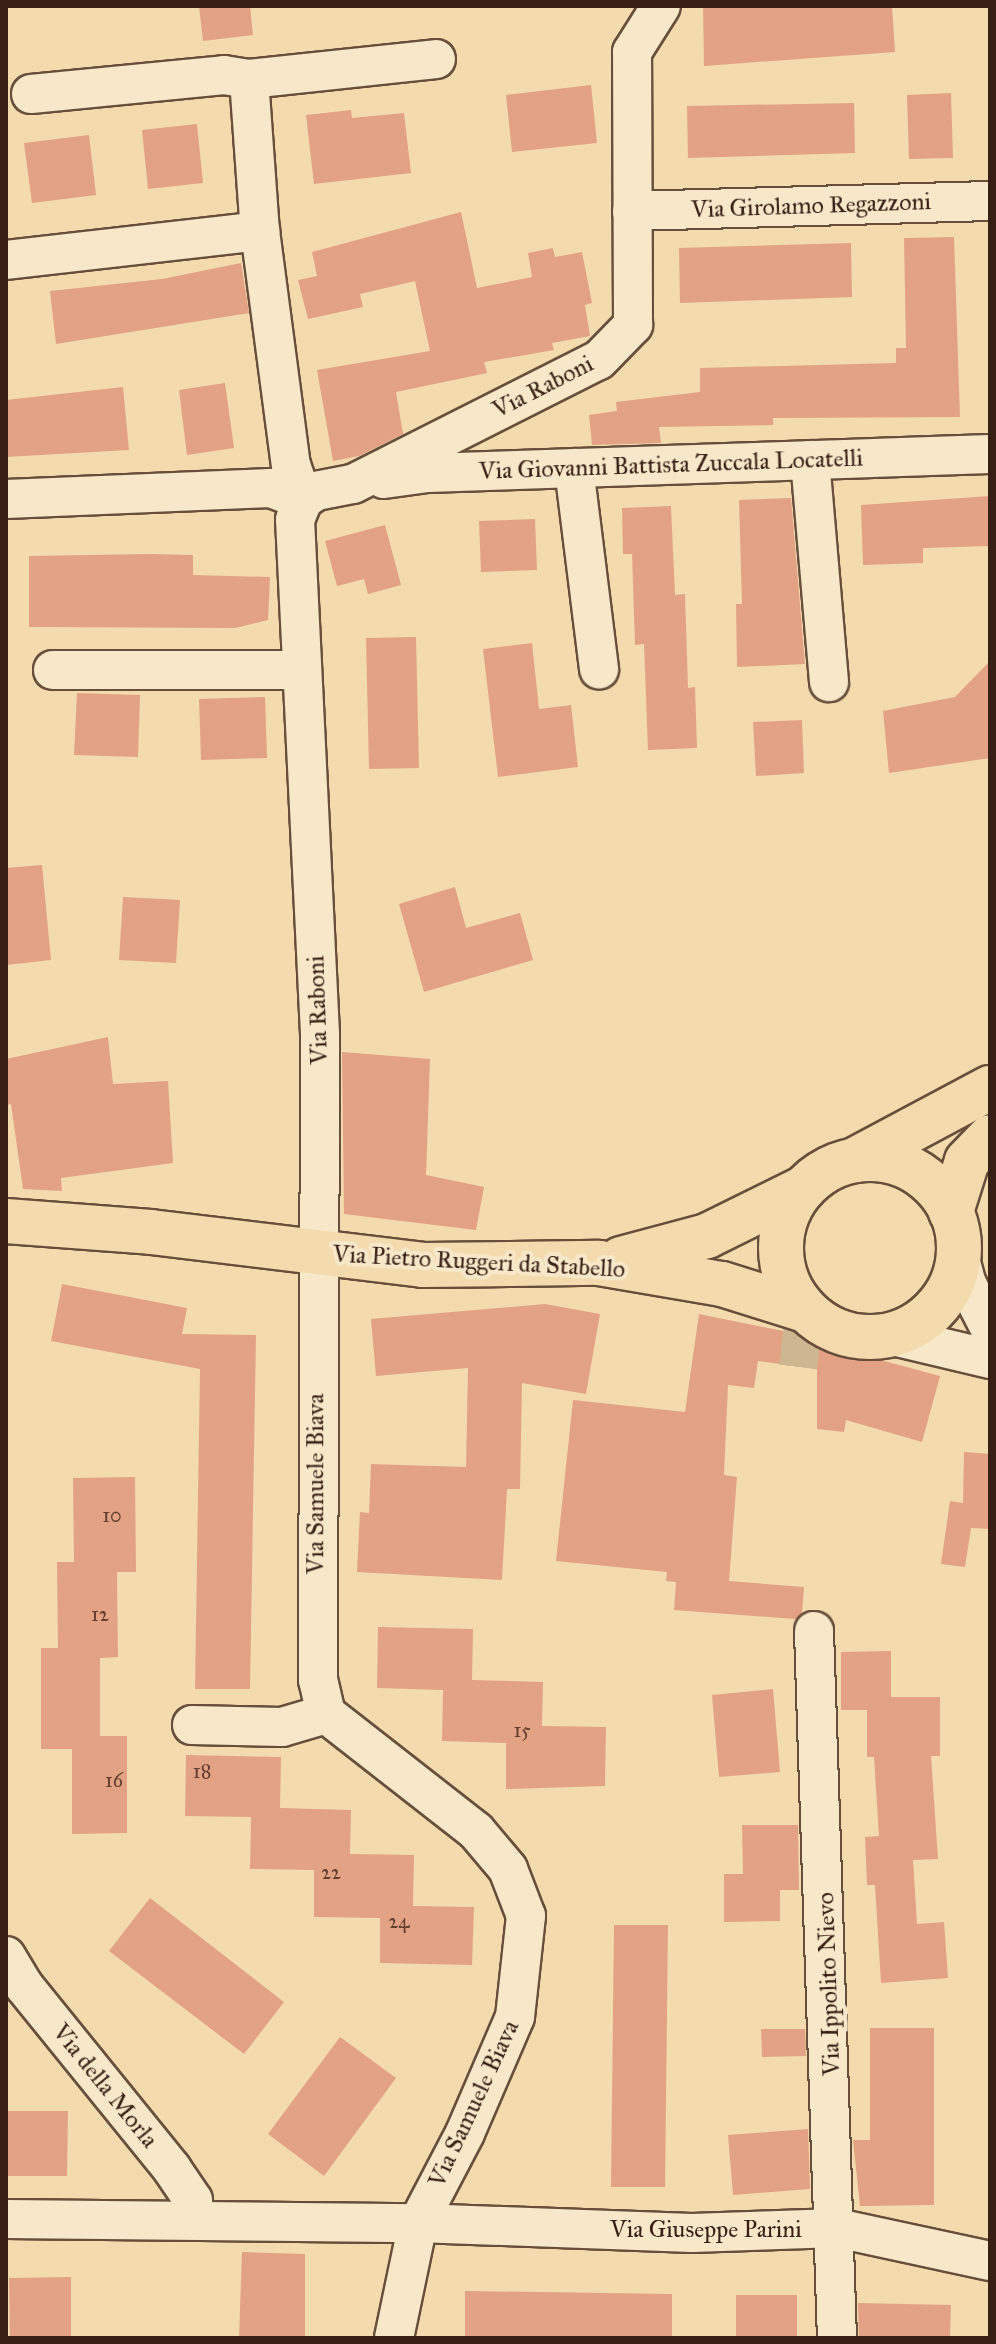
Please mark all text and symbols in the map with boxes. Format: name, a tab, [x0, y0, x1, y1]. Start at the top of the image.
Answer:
street label: Via Girolamo Regazzoni	[691, 187, 931, 225]
street label: Via Raboni	[488, 349, 598, 425]
street label: Via Giovanni Battista Zuccala Locatelli	[478, 444, 864, 486]
street label: Via Raboni	[302, 955, 334, 1065]
street label: Via Pietro Ruggeri da Stabello	[332, 1240, 626, 1284]
street label: Via Samuele Biava	[302, 1394, 330, 1574]
house number: 10	[102, 1503, 122, 1527]
house number: 12	[91, 1602, 109, 1626]
house number: 15	[513, 1718, 531, 1742]
house number: 18	[193, 1759, 211, 1783]
house number: 16	[105, 1768, 123, 1792]
house number: 22	[321, 1860, 341, 1884]
street label: Via Ippolito Nievo	[811, 1892, 847, 2076]
house number: 24	[388, 1909, 410, 1933]
street label: Via Samuele Biava	[423, 2016, 525, 2192]
street label: Via della Morla	[46, 2018, 164, 2154]
street label: Via Giuseppe Parini	[610, 2216, 802, 2244]

